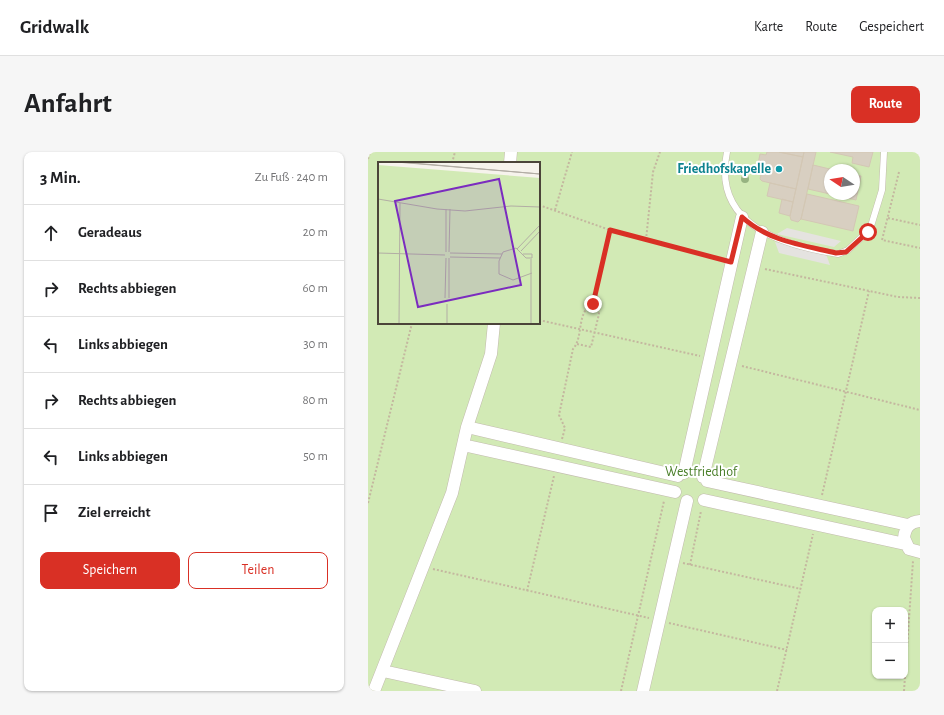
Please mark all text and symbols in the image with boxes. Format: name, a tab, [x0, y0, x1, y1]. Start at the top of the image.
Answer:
text: Gridwalk	[20, 18, 89, 37]
text: Karte	[754, 20, 783, 34]
text: Route	[805, 20, 837, 34]
text: Gespeichert	[859, 20, 924, 34]
button: Route	[851, 86, 920, 123]
text: Anfahrt	[24, 90, 112, 118]
inset map	[378, 162, 540, 324]
place label: Friedhofskapelle	[677, 162, 771, 176]
marker: Friedhofskapelle	[774, 164, 784, 174]
north arrow	[824, 164, 860, 200]
text: 3 Min.	[40, 169, 81, 186]
text: Zu Fuß · 240 m	[255, 171, 328, 184]
icon: ahead	[40, 222, 62, 244]
route start	[859, 223, 877, 241]
text: Geradeaus	[78, 225, 142, 240]
text: 20 m	[303, 226, 328, 239]
icon: right	[40, 278, 62, 300]
text: Rechts abbiegen	[78, 281, 176, 296]
text: 60 m	[302, 282, 328, 295]
route end	[584, 295, 602, 313]
icon: left	[40, 334, 62, 356]
text: Links abbiegen	[78, 337, 168, 352]
text: 30 m	[303, 338, 328, 351]
icon: right	[40, 390, 62, 412]
text: Rechts abbiegen	[78, 393, 176, 408]
text: 80 m	[302, 394, 328, 407]
icon: left	[40, 446, 62, 468]
text: Links abbiegen	[78, 449, 168, 464]
text: 50 m	[303, 450, 328, 463]
park label: Westfriedhof	[665, 465, 738, 479]
icon: arrive	[40, 502, 62, 524]
text: Ziel erreicht	[78, 505, 151, 520]
button: Speichern	[40, 552, 180, 589]
button: Teilen	[188, 552, 328, 589]
map controls	[872, 607, 908, 679]
button: +	[872, 607, 908, 643]
button: −	[872, 643, 908, 679]

